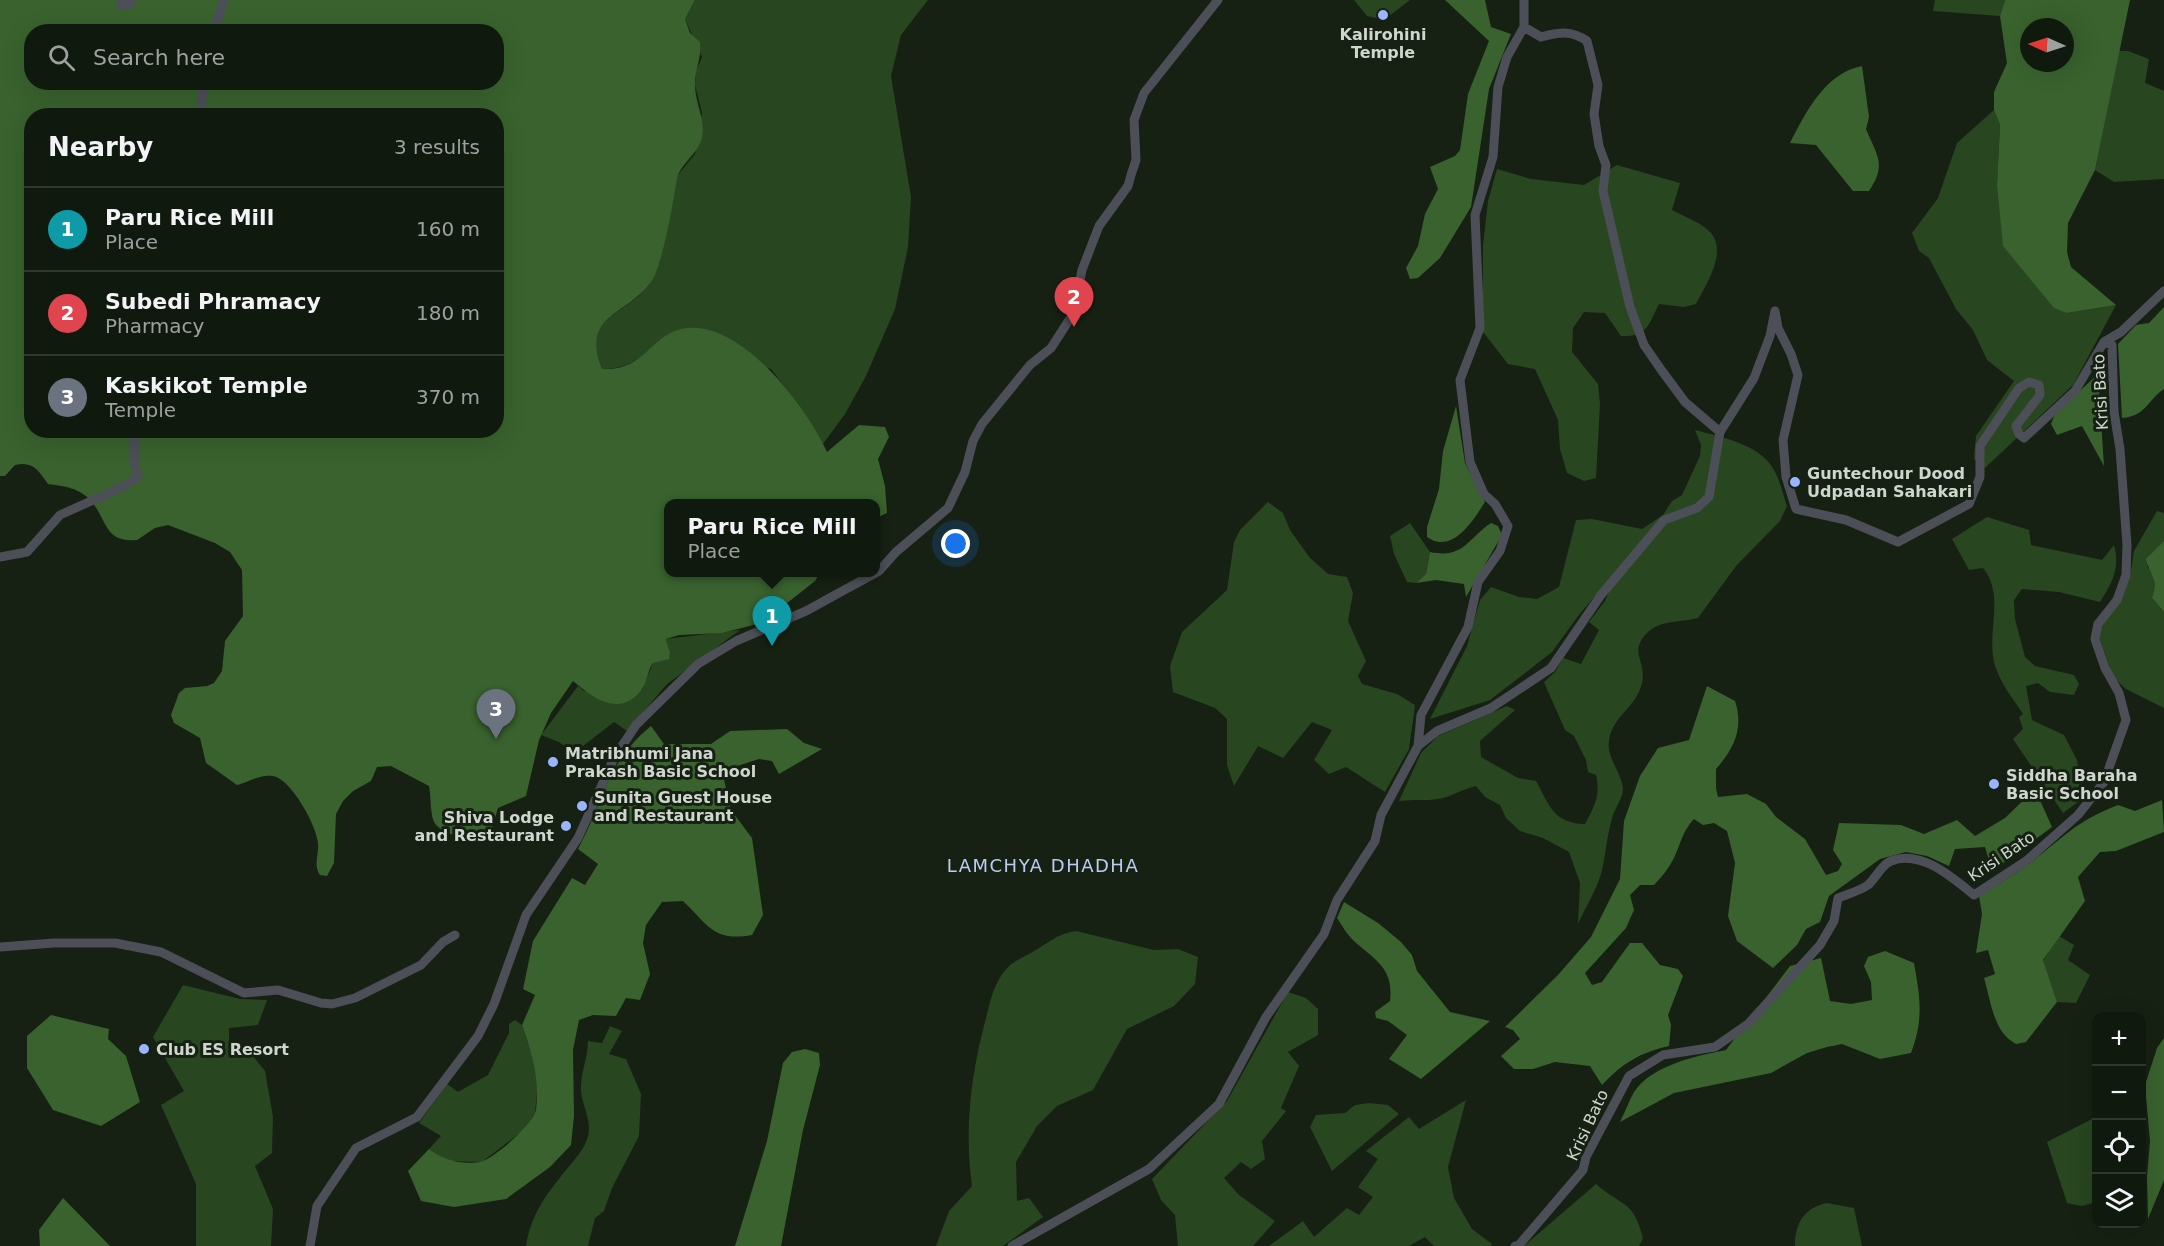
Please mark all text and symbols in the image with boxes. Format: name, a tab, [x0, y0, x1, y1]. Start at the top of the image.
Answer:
marker: Kalirohini Temple	[1376, 8, 1390, 22]
north arrow	[2020, 18, 2074, 72]
search box	[24, 24, 504, 90]
place label: Kalirohini Temple	[1340, 25, 1426, 62]
icon: search	[45, 41, 78, 74]
text: Search here	[93, 45, 225, 70]
text: Nearby	[48, 132, 153, 162]
text: 3 results	[394, 135, 480, 159]
text: Paru Rice Mill	[105, 205, 274, 230]
text: 1	[61, 217, 74, 241]
text: 160 m	[416, 217, 480, 241]
text: Place	[105, 230, 158, 254]
pin: 2	[1054, 278, 1094, 327]
text: Subedi Phramacy	[105, 289, 321, 314]
text: 2	[61, 301, 74, 325]
text: 180 m	[416, 301, 480, 325]
text: Pharmacy	[105, 314, 204, 338]
street label: Krisi Bato	[2089, 353, 2112, 431]
text: Kaskikot Temple	[105, 373, 308, 398]
text: 3	[61, 385, 74, 409]
text: 370 m	[416, 385, 480, 409]
text: Temple	[105, 398, 176, 422]
place label: Guntechour Dood Udpadan Sahakari	[1807, 464, 1972, 501]
marker: Guntechour Dood Udpadan Sahakari	[1788, 475, 1802, 489]
popup	[664, 499, 880, 577]
text: Paru Rice Mill	[687, 514, 857, 539]
your location	[941, 529, 970, 558]
text: Place	[687, 539, 741, 563]
pin: 1	[752, 596, 792, 646]
pin: 3	[476, 690, 516, 739]
place label: Matribhumi Jana Prakash Basic School	[565, 744, 756, 781]
marker: Matribhumi Jana Prakash Basic School	[546, 755, 560, 769]
place label: Siddha Baraha Basic School	[2006, 766, 2138, 803]
marker: Siddha Baraha Basic School	[1987, 777, 2001, 791]
place label: Sunita Guest House and Restaurant	[594, 788, 772, 825]
marker: Sunita Guest House and Restaurant	[575, 799, 589, 813]
place label: Shiva Lodge and Restaurant	[415, 808, 554, 845]
marker: Shiva Lodge and Restaurant	[559, 819, 573, 833]
street label: Krisi Bato	[1964, 827, 2038, 886]
district label: LAMCHYA DHADHA	[947, 855, 1139, 876]
map controls	[2092, 1012, 2146, 1228]
button: +	[2092, 1012, 2146, 1066]
place label: Club ES Resort	[156, 1040, 289, 1059]
marker: Club ES Resort	[137, 1042, 151, 1056]
button: −	[2092, 1066, 2146, 1120]
street label: Krisi Bato	[1563, 1087, 1612, 1164]
button: locate	[2092, 1120, 2146, 1174]
button: layers	[2092, 1174, 2146, 1228]

